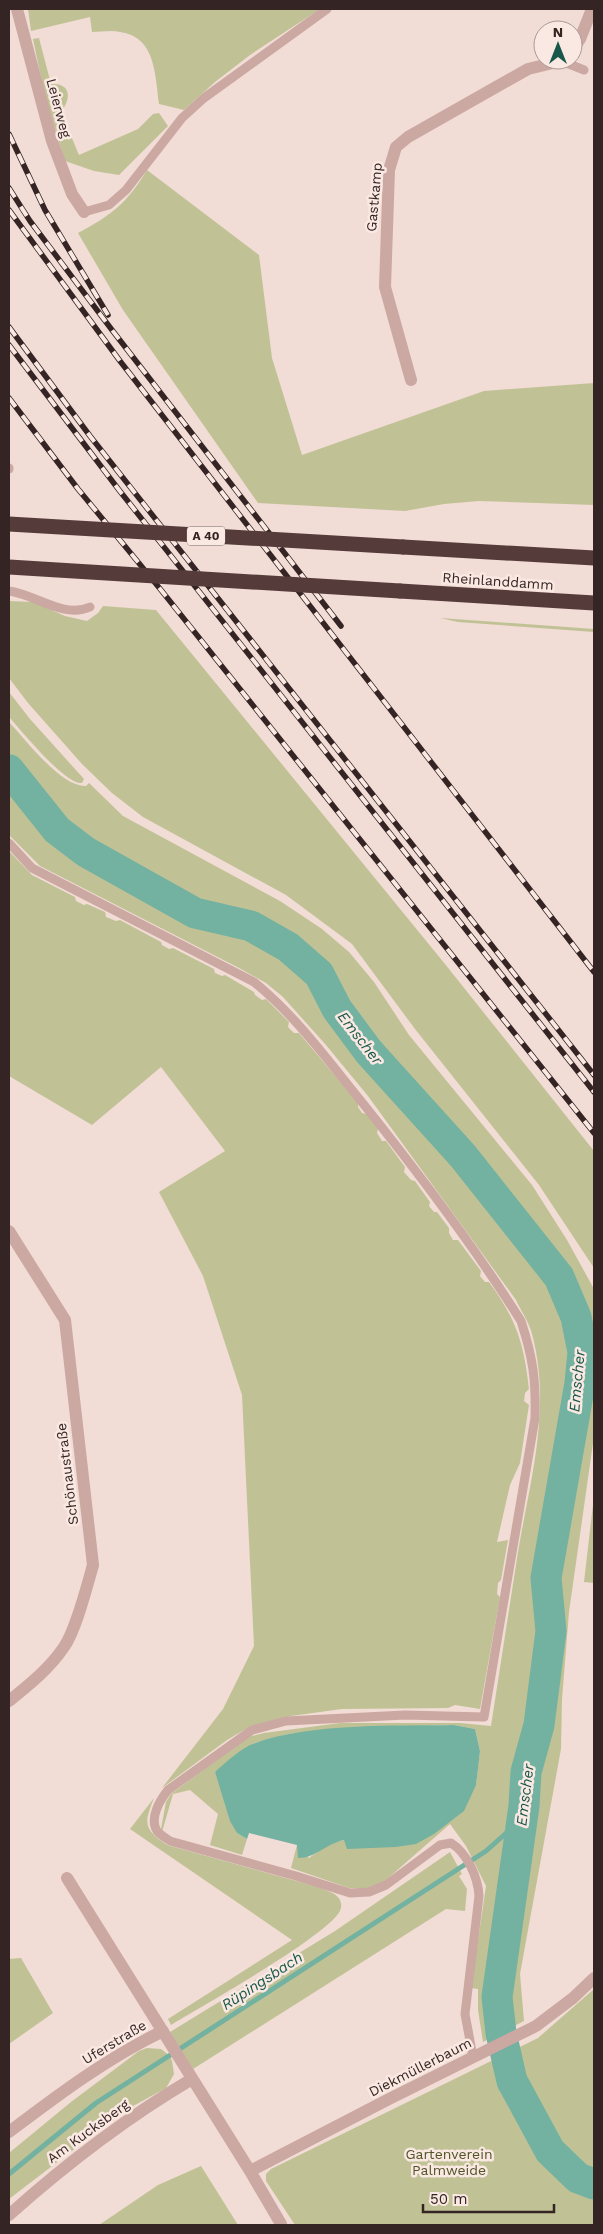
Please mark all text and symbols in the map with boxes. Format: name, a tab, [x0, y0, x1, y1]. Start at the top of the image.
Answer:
north arrow	[533, 20, 583, 70]
text: N	[553, 24, 563, 40]
street label: Leierweg	[43, 77, 75, 140]
street label: Gastkamp	[363, 162, 385, 232]
road number: A 40	[187, 526, 225, 546]
street label: Rheinlanddamm	[442, 569, 554, 593]
water label: Emscher	[334, 1008, 387, 1069]
water label: Emscher	[565, 1348, 589, 1413]
street label: Schönaustraße	[53, 1422, 81, 1526]
water label: Emscher	[512, 1762, 538, 1827]
water label: Rüpingsbach	[218, 1948, 306, 2014]
street label: Uferstraße	[79, 2017, 149, 2067]
street label: Diekmüllerbaum	[366, 2034, 474, 2100]
street label: Am Kucksberg	[44, 2096, 133, 2166]
park label: Gartenverein Palmweide	[405, 2146, 493, 2178]
scale bar	[423, 2182, 554, 2214]
text: 50 m	[430, 2190, 467, 2208]

